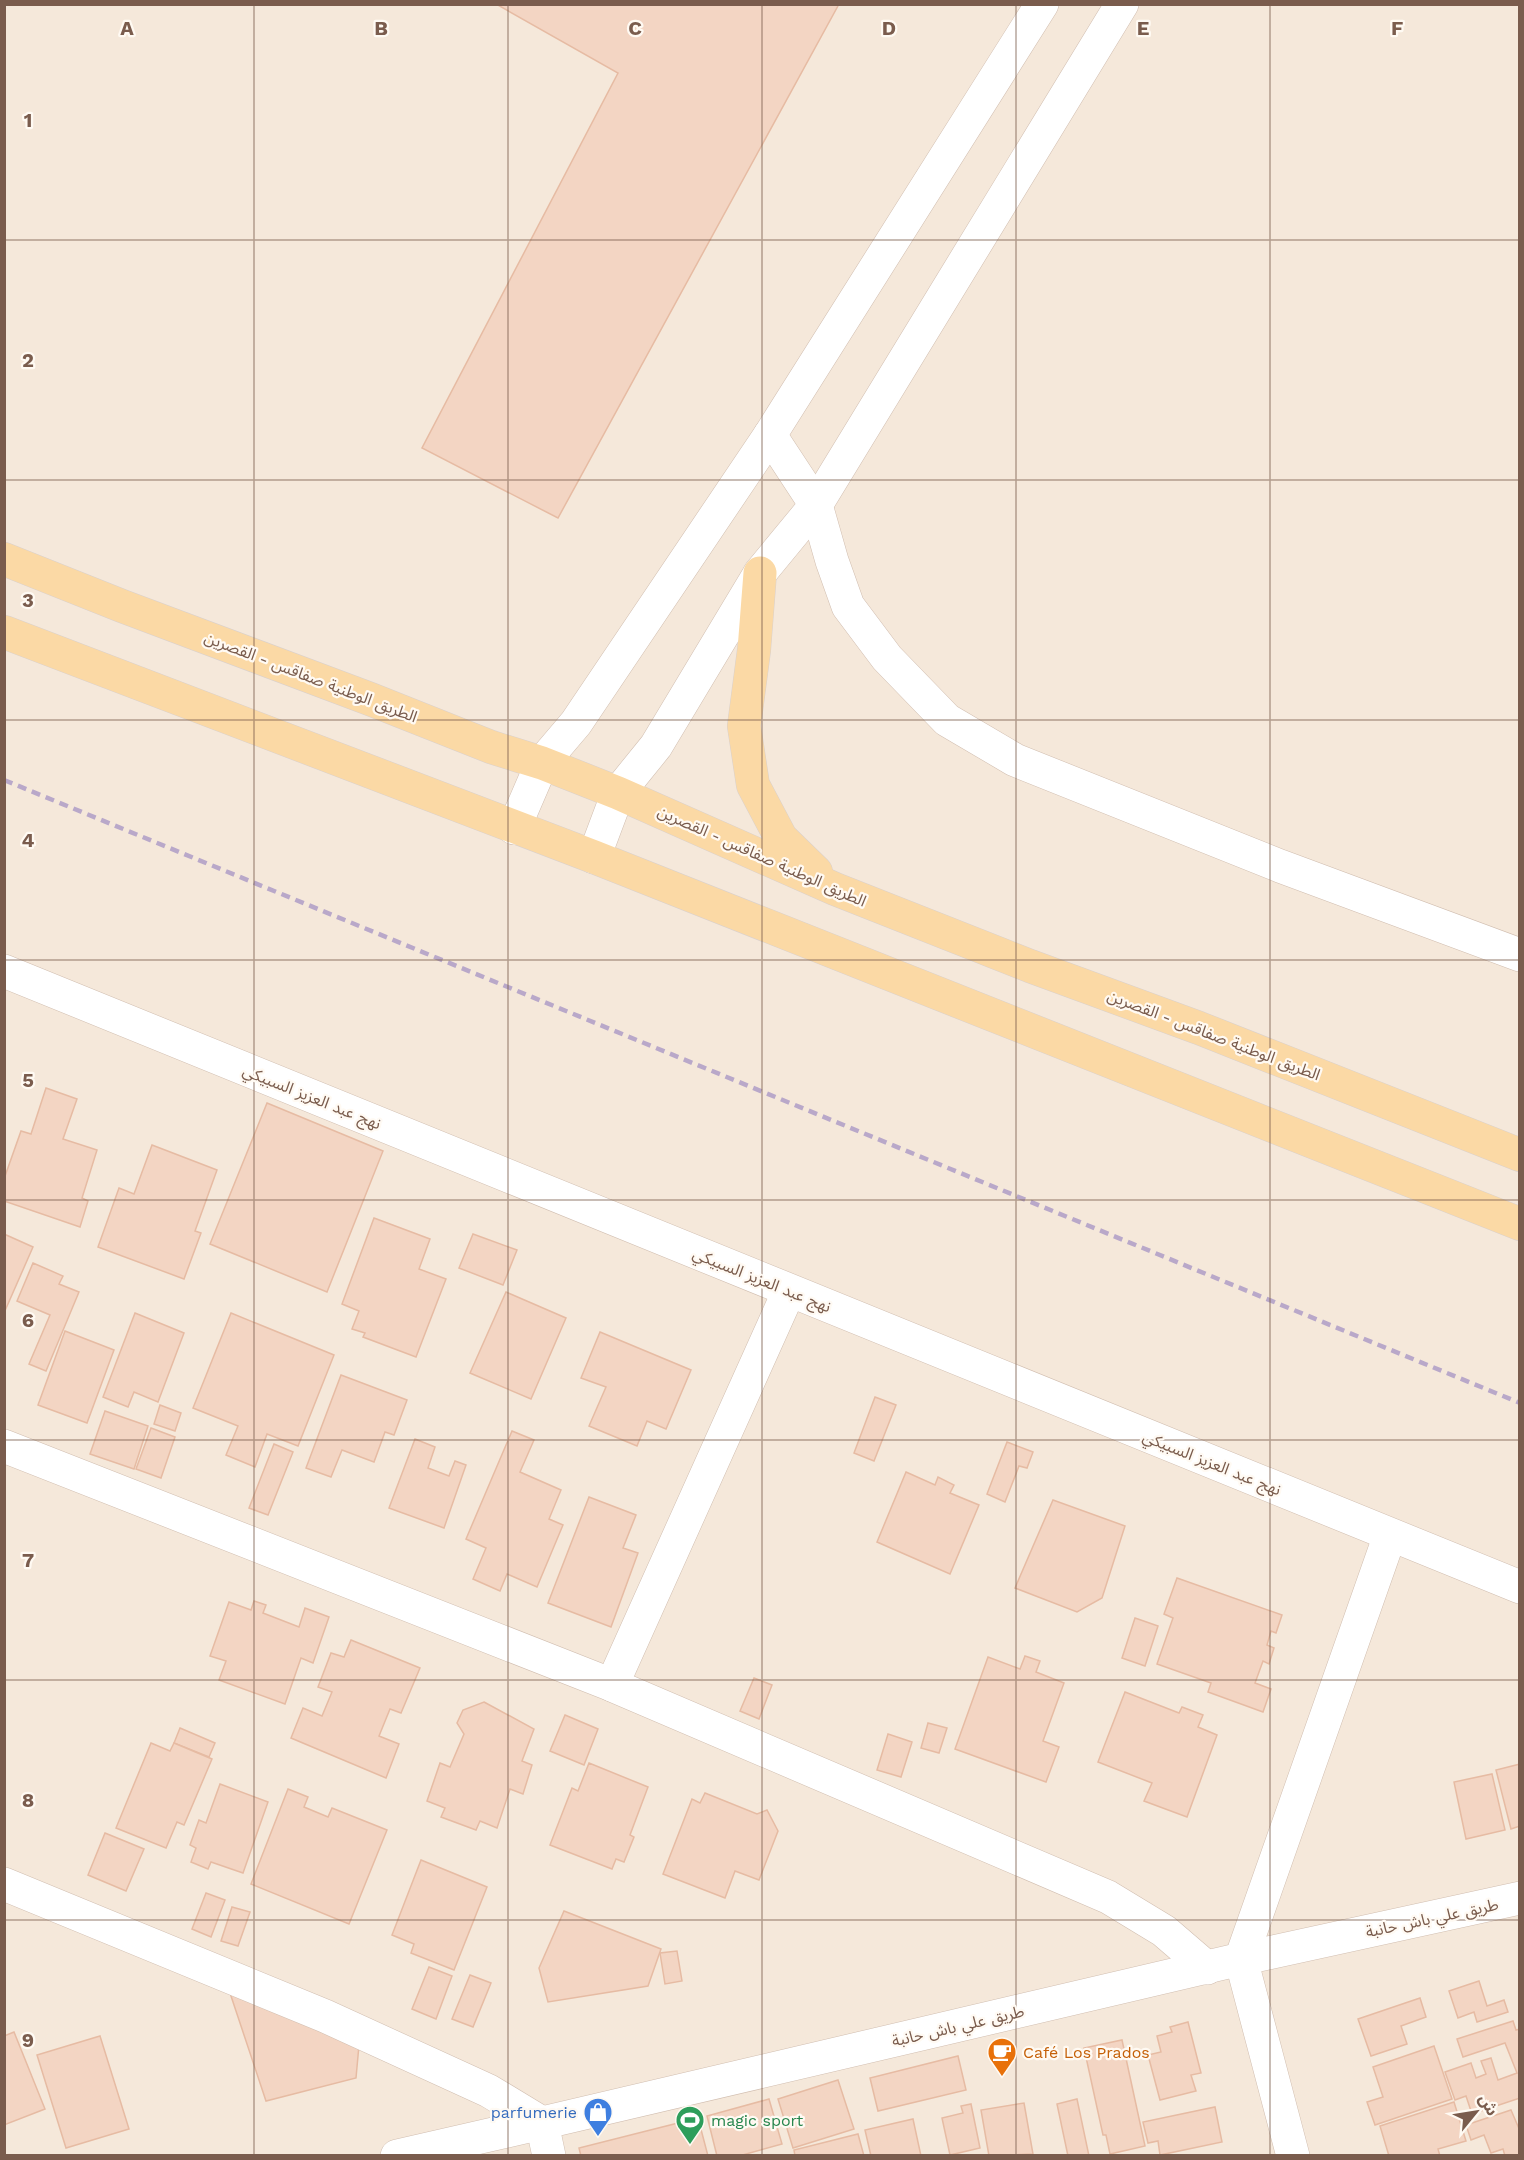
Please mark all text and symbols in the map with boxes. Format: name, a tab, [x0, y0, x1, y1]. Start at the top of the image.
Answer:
text: A	[120, 16, 134, 40]
text: B	[374, 16, 388, 40]
text: C	[628, 16, 642, 40]
text: D	[882, 16, 896, 40]
text: E	[1137, 16, 1149, 40]
text: F	[1391, 16, 1403, 40]
text: 1	[24, 108, 32, 132]
text: 2	[22, 348, 34, 372]
text: 3	[22, 588, 34, 612]
street label: الطريق الوطنية صفاقس - القصرين	[202, 628, 420, 727]
street label: الطريق الوطنية صفاقس - القصرين	[654, 801, 869, 912]
text: 4	[22, 828, 35, 852]
street label: الطريق الوطنية صفاقس - القصرين	[1105, 986, 1323, 1085]
street label: نهج عبد العزيز السبيكي	[239, 1061, 384, 1136]
text: 5	[22, 1068, 34, 1092]
street label: نهج عبد العزيز السبيكي	[689, 1244, 834, 1319]
text: 6	[22, 1308, 34, 1332]
street label: نهج عبد العزيز السبيكي	[1139, 1427, 1284, 1502]
text: 7	[22, 1548, 34, 1572]
text: 8	[22, 1788, 34, 1812]
street label: طريق علي باش حانبة	[1364, 1895, 1501, 1944]
street label: طريق علي باش حانبة	[890, 2001, 1027, 2053]
text: 9	[22, 2028, 34, 2052]
cafe icon: Café Los Prados	[986, 2036, 1018, 2078]
place label: Café Los Prados	[1023, 2043, 1150, 2062]
north arrow	[1446, 2082, 1506, 2142]
text: ش	[1475, 2091, 1502, 2119]
shop icon: parfumerie	[582, 2096, 614, 2138]
place label: parfumerie	[491, 2103, 577, 2122]
sports icon: magic sport	[674, 2104, 706, 2146]
place label: magic sport	[711, 2111, 804, 2130]

